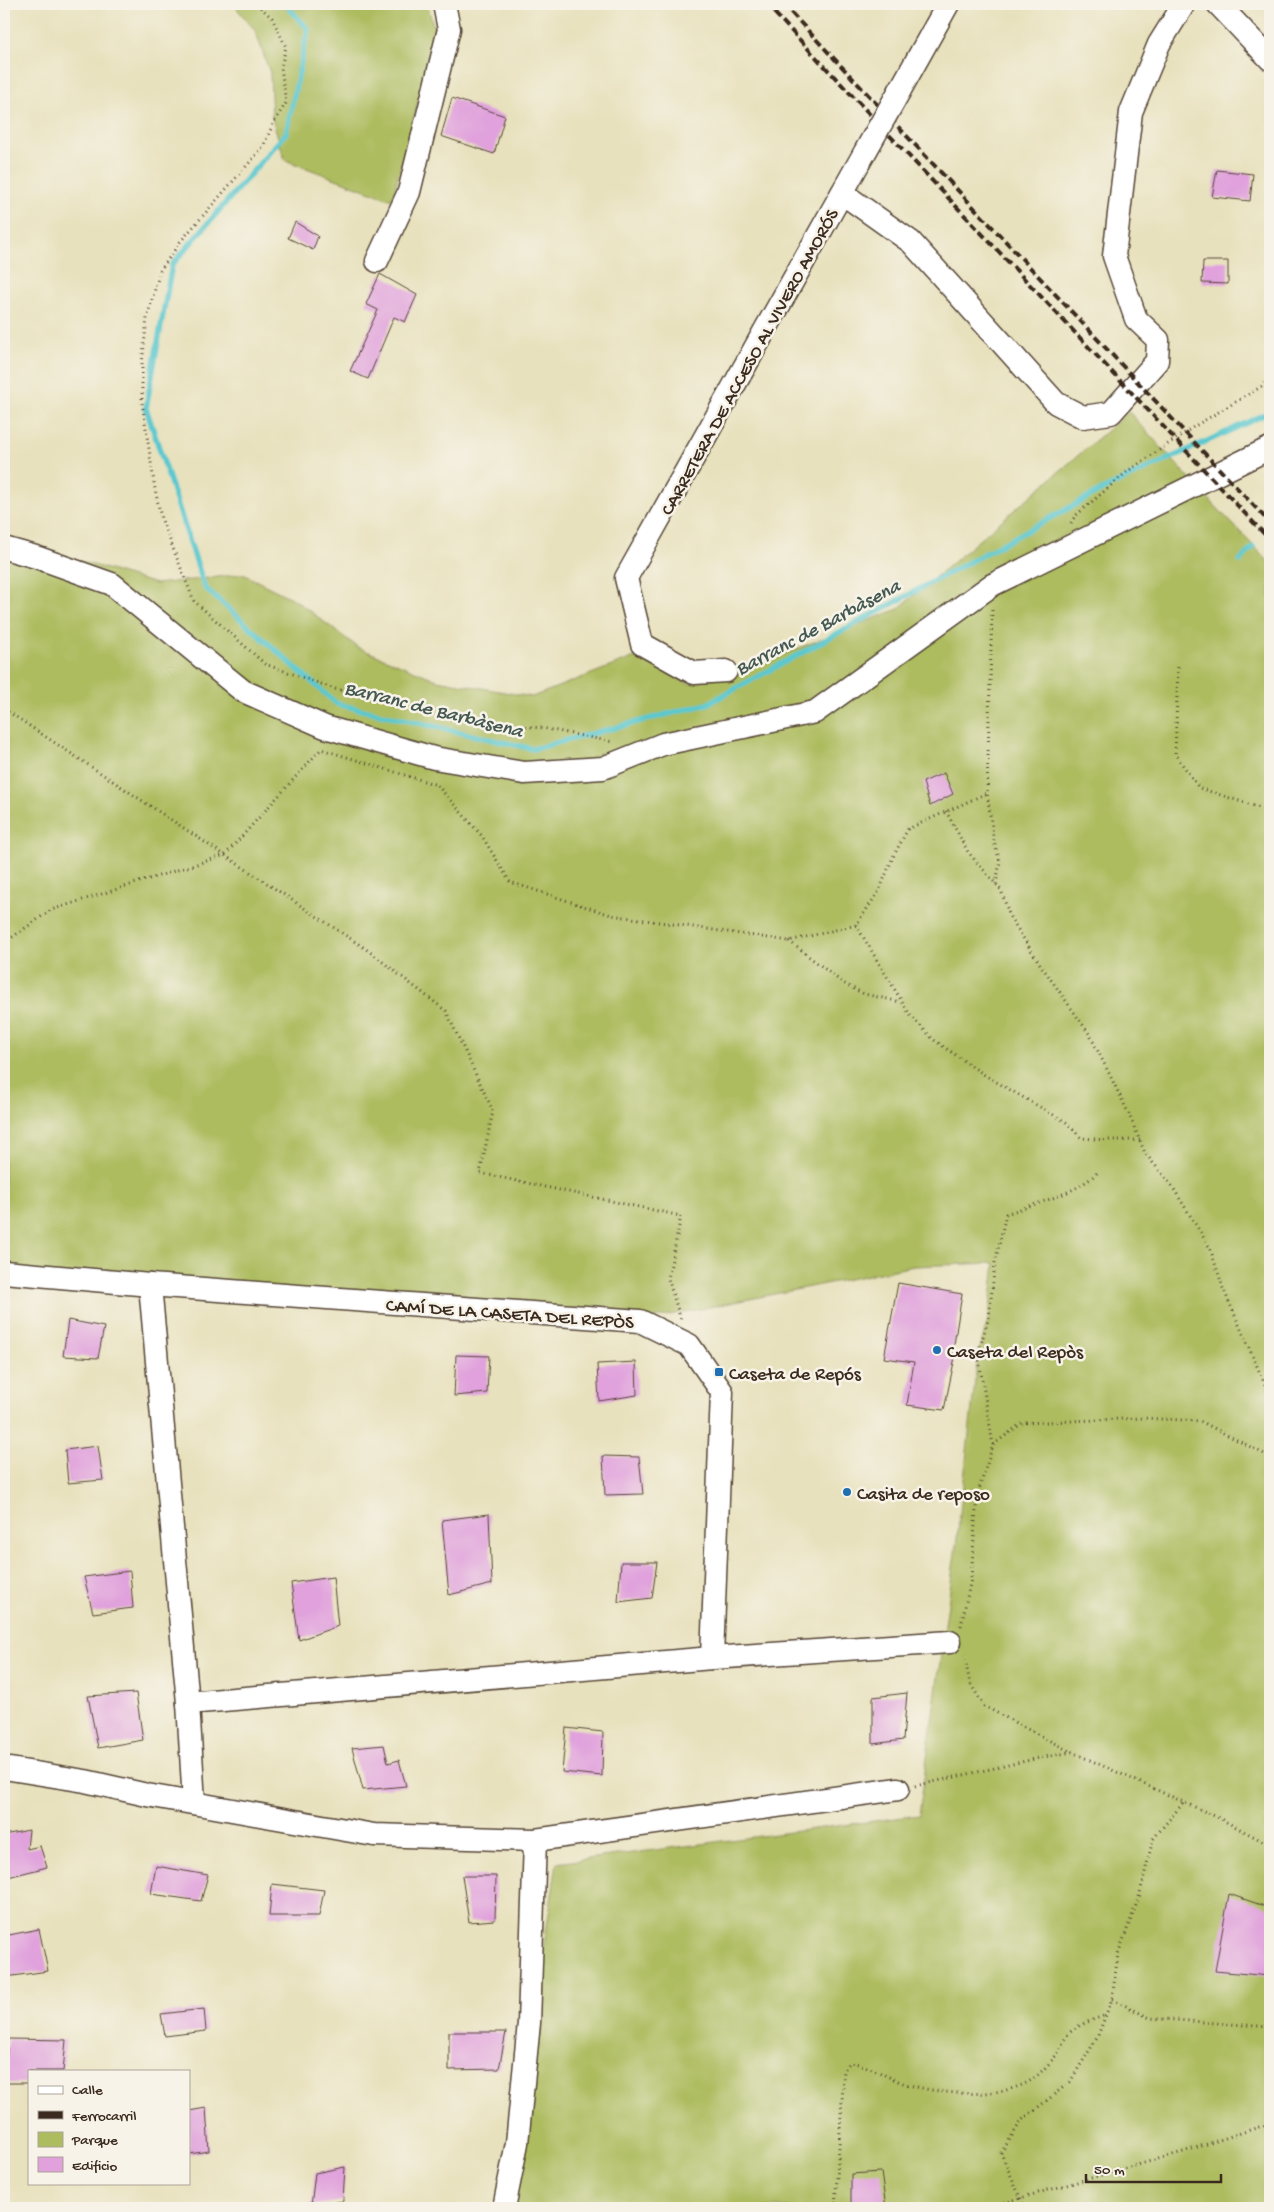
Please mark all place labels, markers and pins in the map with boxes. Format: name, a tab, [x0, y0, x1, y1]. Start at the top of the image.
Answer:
place label: Caseta del Repòs	[947, 1342, 1084, 1365]
marker: Caseta del Repòs	[931, 1344, 943, 1356]
place label: Caseta de Repós	[729, 1364, 862, 1387]
marker: Caseta de Repós	[713, 1366, 725, 1378]
place label: Casita de reposo	[857, 1484, 990, 1507]
marker: Casita de reposo	[841, 1486, 853, 1498]

